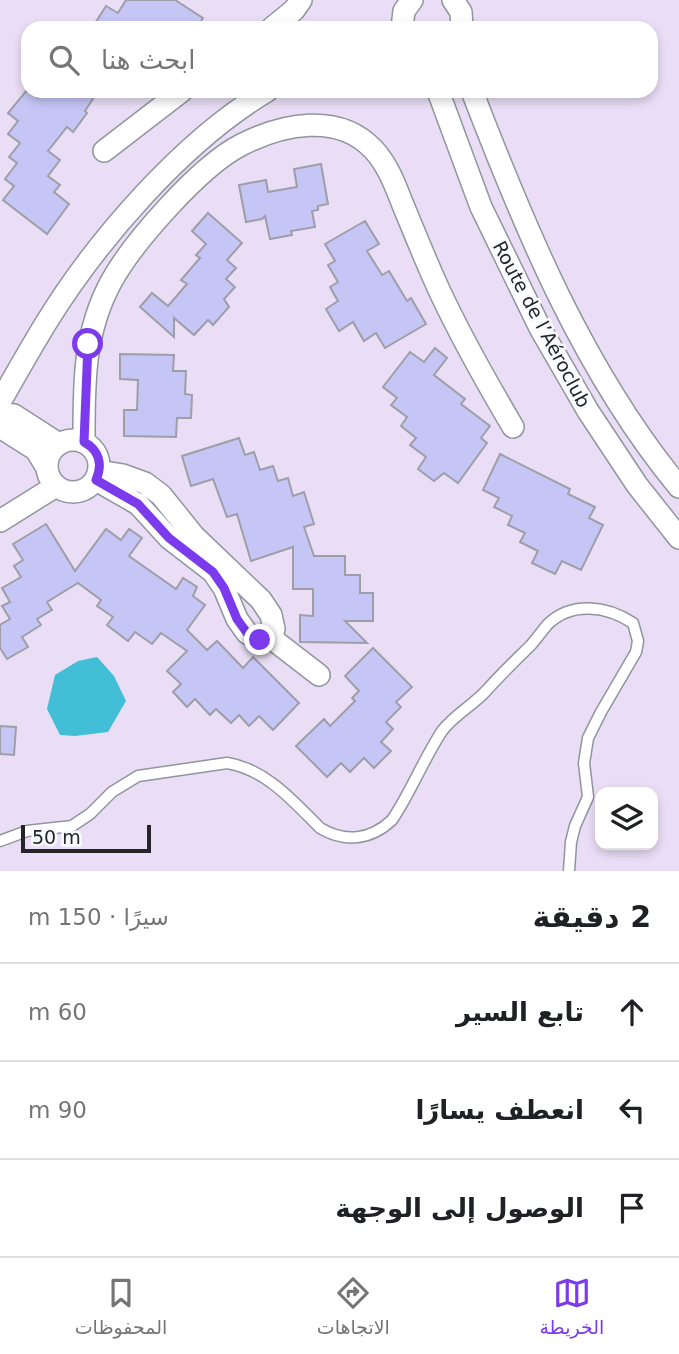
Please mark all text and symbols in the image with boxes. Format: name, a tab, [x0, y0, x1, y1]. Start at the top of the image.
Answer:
search box	[21, 21, 658, 98]
icon: search	[45, 41, 83, 79]
text: ابحث هنا	[101, 45, 196, 75]
street label: Route de l’Aéroclub	[489, 237, 595, 411]
route start	[72, 328, 103, 359]
route end	[244, 624, 275, 655]
map controls	[595, 787, 658, 850]
button: layers	[595, 787, 658, 850]
scale bar	[21, 822, 150, 854]
text: 50 m	[32, 826, 81, 848]
text: 2 دقيقة	[533, 899, 651, 934]
text: سيرًا · 150 m	[28, 904, 169, 930]
icon: ahead	[613, 993, 651, 1031]
text: تابع السير	[456, 997, 584, 1027]
text: 60 m	[28, 999, 87, 1025]
icon: left	[613, 1091, 651, 1129]
text: انعطف يسارًا	[415, 1095, 584, 1125]
text: 90 m	[28, 1097, 87, 1123]
icon: arrive	[613, 1189, 651, 1227]
text: الوصول إلى الوجهة	[335, 1193, 584, 1223]
tab: المحفوظات	[75, 1274, 167, 1338]
tab: الاتجاهات	[317, 1274, 390, 1338]
tab: الخريطة	[539, 1274, 604, 1338]

